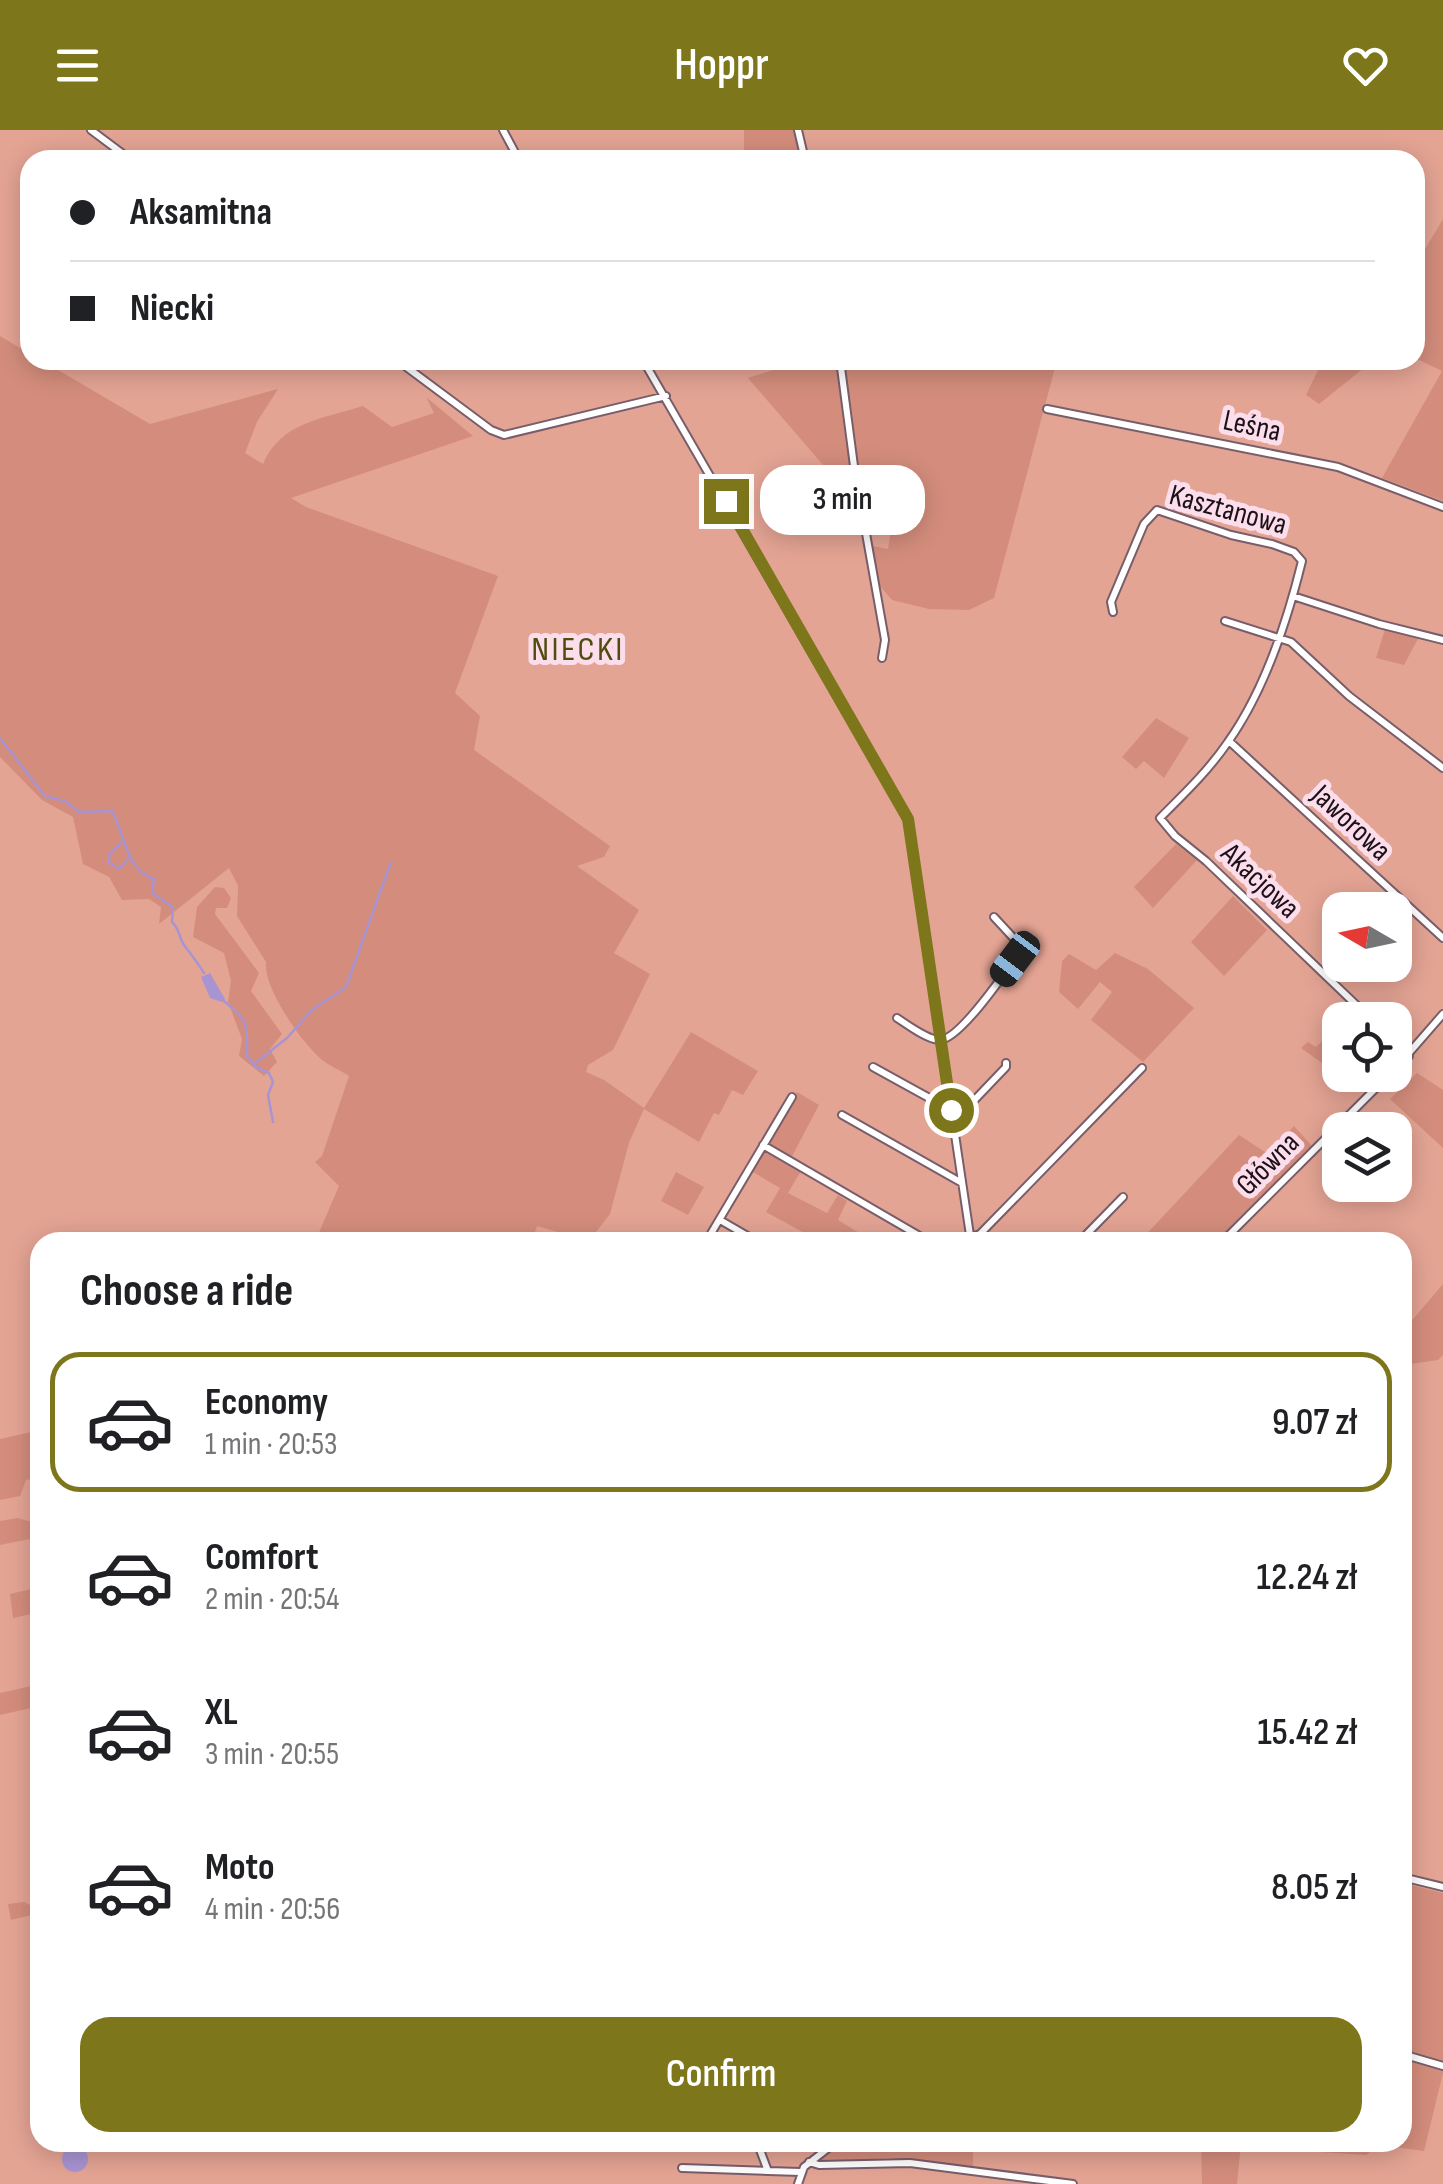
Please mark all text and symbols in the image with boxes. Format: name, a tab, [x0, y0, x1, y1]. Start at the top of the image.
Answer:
icon: menu	[50, 38, 105, 93]
text: Hoppr	[674, 38, 769, 93]
icon: heart	[1338, 38, 1393, 93]
text: Aksamitna	[130, 190, 272, 235]
text: Niecki	[130, 286, 214, 331]
street label: Leśna	[1220, 402, 1284, 450]
callout: 3 min	[761, 466, 926, 536]
street label: Kasztanowa	[1165, 477, 1291, 543]
route end	[704, 479, 749, 524]
text: 3 min	[812, 480, 873, 519]
district label: NIECKI	[531, 628, 625, 671]
street label: Jaworowa	[1303, 777, 1398, 869]
street label: Akacjowa	[1213, 835, 1307, 926]
north arrow	[1322, 892, 1412, 982]
map controls	[1322, 892, 1412, 1202]
car	[985, 926, 1045, 992]
button: locate	[1322, 1002, 1412, 1092]
route start	[929, 1088, 974, 1133]
button: layers	[1322, 1112, 1412, 1202]
street label: Główna	[1229, 1125, 1307, 1203]
text: Choose a ride	[80, 1264, 293, 1319]
icon: car	[85, 1377, 175, 1467]
text: Economy	[205, 1380, 328, 1425]
text: 9.07 zł	[1272, 1400, 1357, 1445]
text: 1 min · 20:53	[205, 1425, 337, 1464]
icon: car	[85, 1532, 175, 1622]
text: Comfort	[205, 1535, 319, 1580]
text: 12.24 zł	[1256, 1555, 1357, 1600]
text: 2 min · 20:54	[205, 1580, 339, 1619]
icon: car	[85, 1687, 175, 1777]
text: XL	[205, 1690, 238, 1735]
text: 15.42 zł	[1258, 1710, 1357, 1755]
text: 3 min · 20:55	[205, 1735, 339, 1774]
icon: car	[85, 1842, 175, 1932]
text: Moto	[205, 1845, 275, 1890]
text: 8.05 zł	[1271, 1865, 1357, 1910]
text: 4 min · 20:56	[205, 1890, 340, 1929]
button: Confirm	[80, 2017, 1362, 2132]

